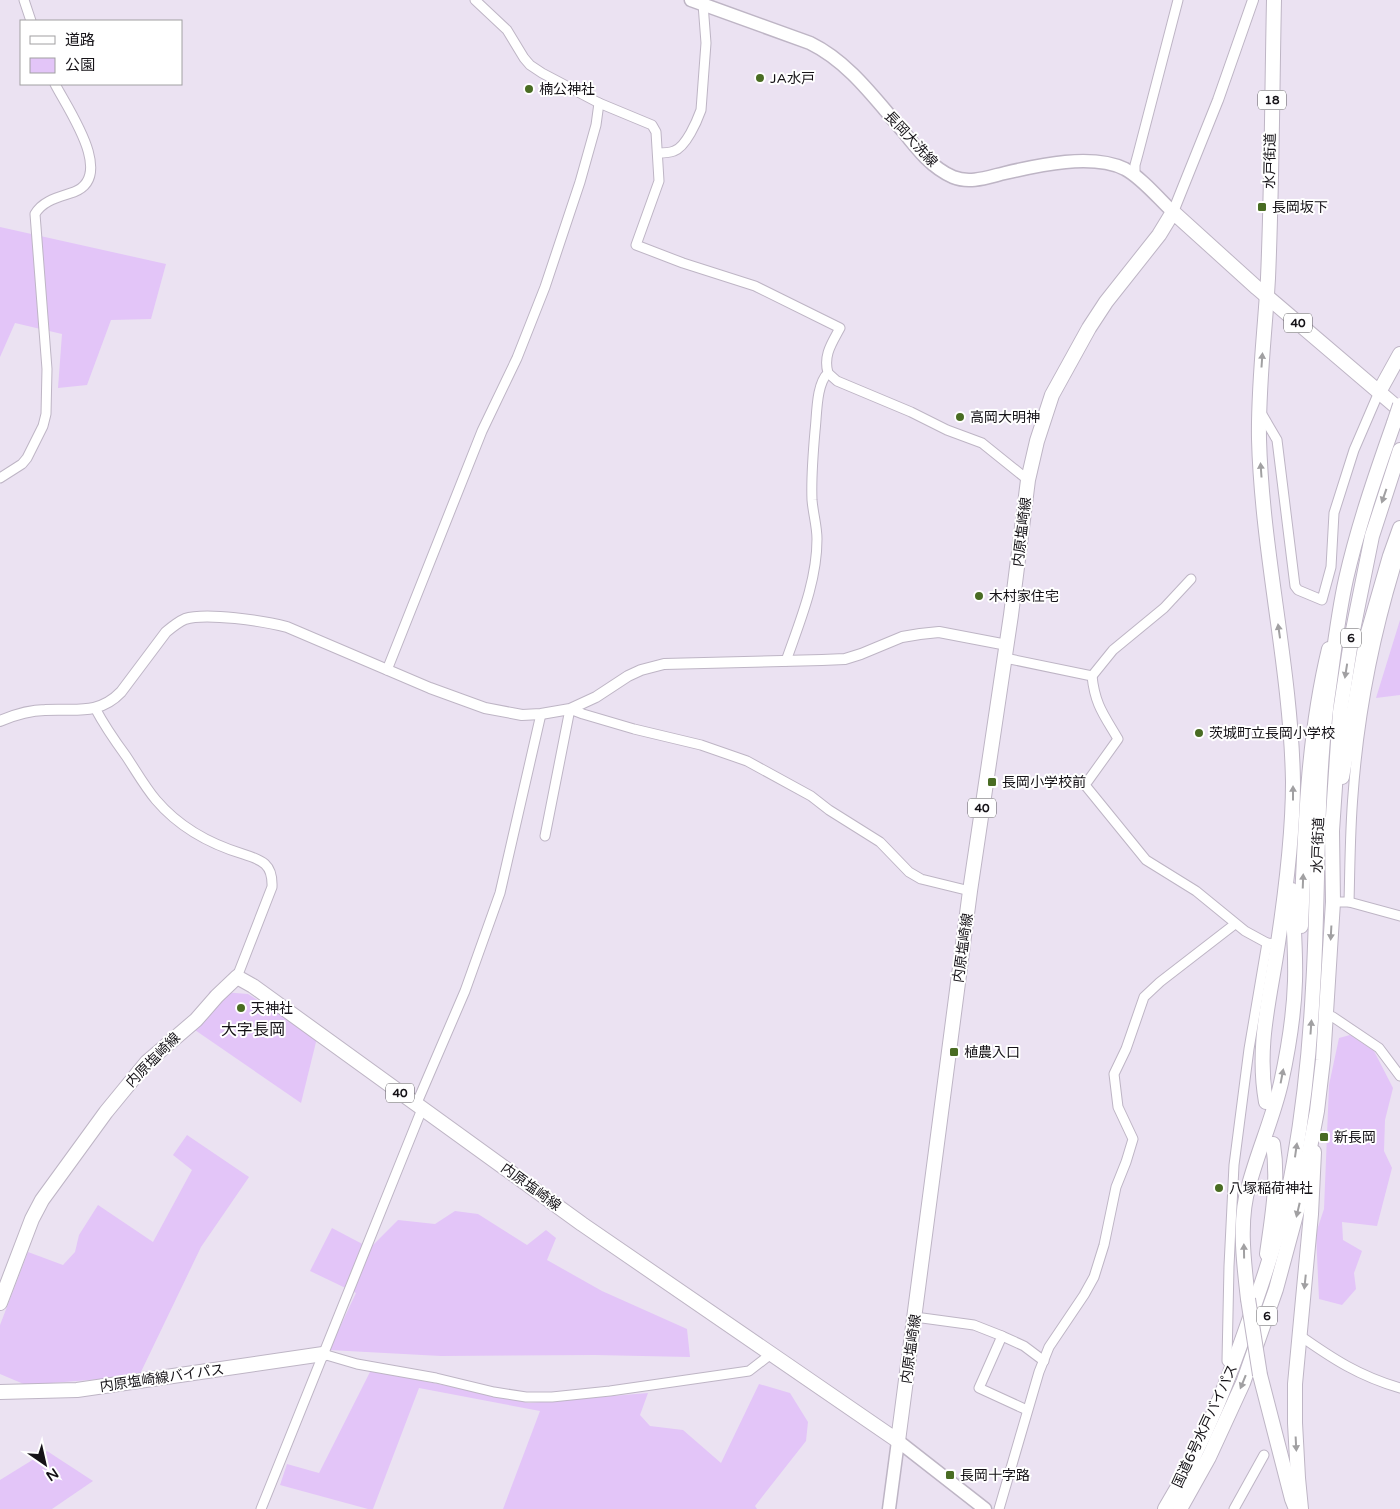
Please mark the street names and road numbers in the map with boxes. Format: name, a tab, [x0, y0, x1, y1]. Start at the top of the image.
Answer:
road number: 18	[1258, 90, 1286, 110]
street label: 長岡大洗線	[881, 108, 941, 170]
street label: 水戸街道	[1261, 133, 1279, 189]
road number: 40	[1284, 314, 1312, 332]
street label: 内原塩崎線	[1009, 496, 1035, 568]
road number: 6	[1341, 628, 1361, 648]
road number: 40	[968, 798, 996, 818]
street label: 水戸街道	[1309, 817, 1327, 873]
street label: 内原塩崎線	[950, 912, 976, 984]
street label: 内原塩崎線	[122, 1029, 184, 1091]
road number: 40	[386, 1084, 414, 1102]
street label: 内原塩崎線	[498, 1160, 564, 1214]
road number: 6	[1257, 1306, 1277, 1325]
street label: 内原塩崎線	[898, 1313, 924, 1385]
street label: 内原塩崎線バイパス	[99, 1361, 225, 1395]
street label: 国道6号水戸バイパス	[1169, 1361, 1241, 1491]

